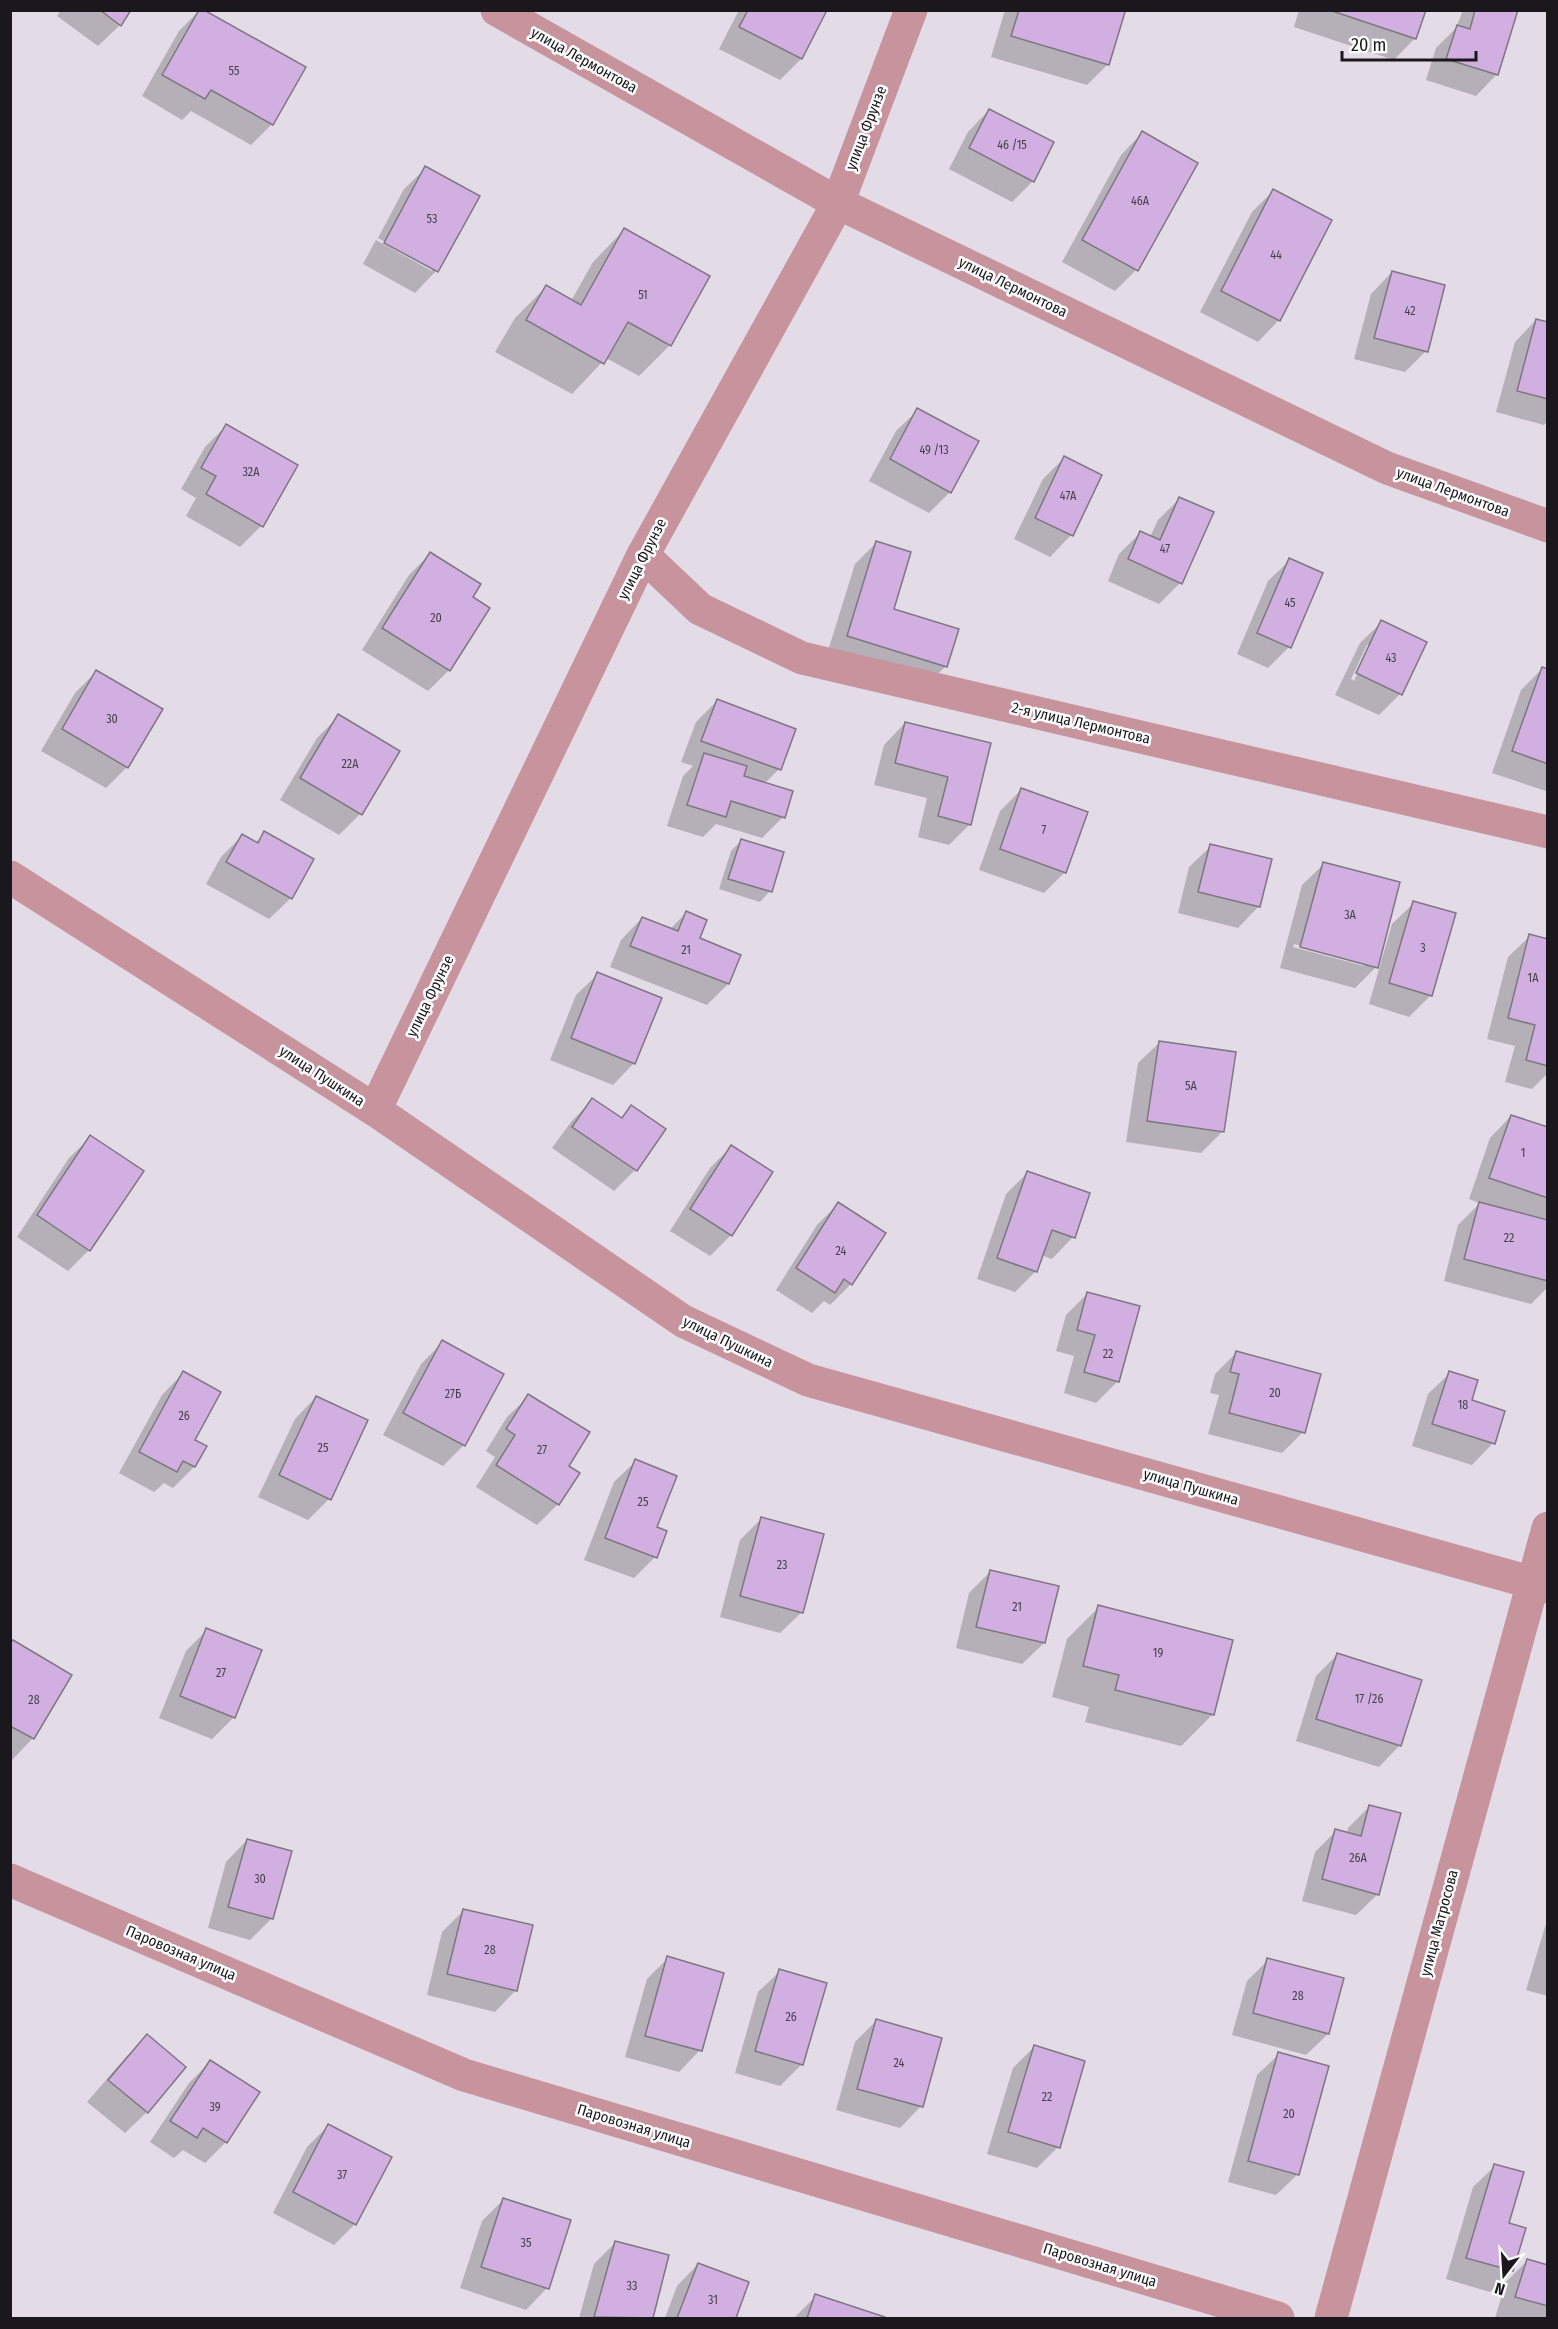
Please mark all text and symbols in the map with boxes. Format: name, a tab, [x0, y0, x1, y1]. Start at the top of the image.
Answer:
street label: улица Лермонтова	[528, 23, 640, 97]
scale bar	[1342, 24, 1476, 62]
text: 20 m	[1351, 34, 1386, 56]
house number: 55	[229, 64, 240, 78]
street label: улица Фрунзе	[842, 83, 890, 173]
house number: 46 /15	[997, 138, 1027, 152]
house number: 46А	[1131, 194, 1150, 208]
house number: 53	[427, 212, 437, 226]
house number: 44	[1270, 248, 1282, 262]
street label: улица Лермонтова	[956, 253, 1070, 321]
house number: 51	[638, 288, 648, 302]
house number: 42	[1405, 304, 1415, 318]
house number: 49 /13	[919, 443, 949, 457]
street label: улица Лермонтова	[1394, 463, 1512, 521]
house number: 32А	[243, 465, 260, 479]
house number: 47А	[1060, 489, 1077, 503]
street label: улица Фрунзе	[614, 515, 670, 603]
house number: 47	[1160, 542, 1170, 556]
house number: 45	[1284, 596, 1296, 610]
house number: 20	[430, 611, 442, 625]
house number: 43	[1385, 651, 1397, 665]
street label: 2-я улица Лермонтова	[1010, 698, 1152, 748]
house number: 30	[106, 712, 118, 726]
house number: 22А	[342, 757, 359, 771]
house number: 7	[1042, 823, 1047, 837]
house number: 3А	[1344, 908, 1357, 922]
house number: 3	[1420, 941, 1426, 955]
house number: 21	[681, 943, 691, 957]
street label: улица Фрунзе	[402, 952, 458, 1040]
house number: 1А	[1528, 971, 1539, 985]
street label: улица Пушкина	[276, 1042, 368, 1110]
house number: 5А	[1185, 1079, 1198, 1093]
house number: 1	[1521, 1146, 1525, 1160]
house number: 22	[1504, 1231, 1514, 1245]
house number: 24	[836, 1244, 847, 1258]
street label: улица Пушкина	[680, 1312, 776, 1372]
house number: 22	[1103, 1347, 1113, 1361]
house number: 20	[1269, 1386, 1281, 1400]
house number: 27Б	[445, 1387, 461, 1401]
house number: 18	[1458, 1398, 1468, 1412]
house number: 26	[178, 1409, 190, 1423]
house number: 25	[318, 1441, 329, 1455]
house number: 27	[537, 1443, 547, 1457]
street label: улица Пушкина	[1141, 1465, 1241, 1509]
house number: 25	[638, 1495, 649, 1509]
house number: 23	[777, 1558, 787, 1572]
house number: 21	[1012, 1600, 1022, 1614]
house number: 19	[1153, 1646, 1163, 1660]
house number: 27	[216, 1666, 226, 1680]
house number: 17 /26	[1355, 1692, 1383, 1706]
house number: 28	[28, 1693, 40, 1707]
house number: 26А	[1349, 1851, 1367, 1865]
street label: улица Матросова	[1416, 1868, 1462, 1978]
house number: 30	[254, 1872, 266, 1886]
street label: Паровозная улица	[123, 1922, 239, 1984]
house number: 28	[484, 1943, 496, 1957]
house number: 28	[1292, 1989, 1304, 2003]
house number: 26	[785, 2010, 797, 2024]
house number: 24	[894, 2056, 905, 2070]
house number: 22	[1042, 2090, 1052, 2104]
house number: 39	[209, 2100, 221, 2114]
street label: Паровозная улица	[575, 2100, 693, 2152]
house number: 20	[1283, 2107, 1295, 2121]
house number: 37	[337, 2168, 347, 2182]
house number: 35	[521, 2236, 532, 2250]
street label: Паровозная улица	[1041, 2239, 1159, 2291]
north arrow	[1474, 2245, 1534, 2305]
text: N	[1492, 2278, 1507, 2299]
house number: 33	[627, 2279, 637, 2293]
house number: 31	[708, 2293, 718, 2307]

